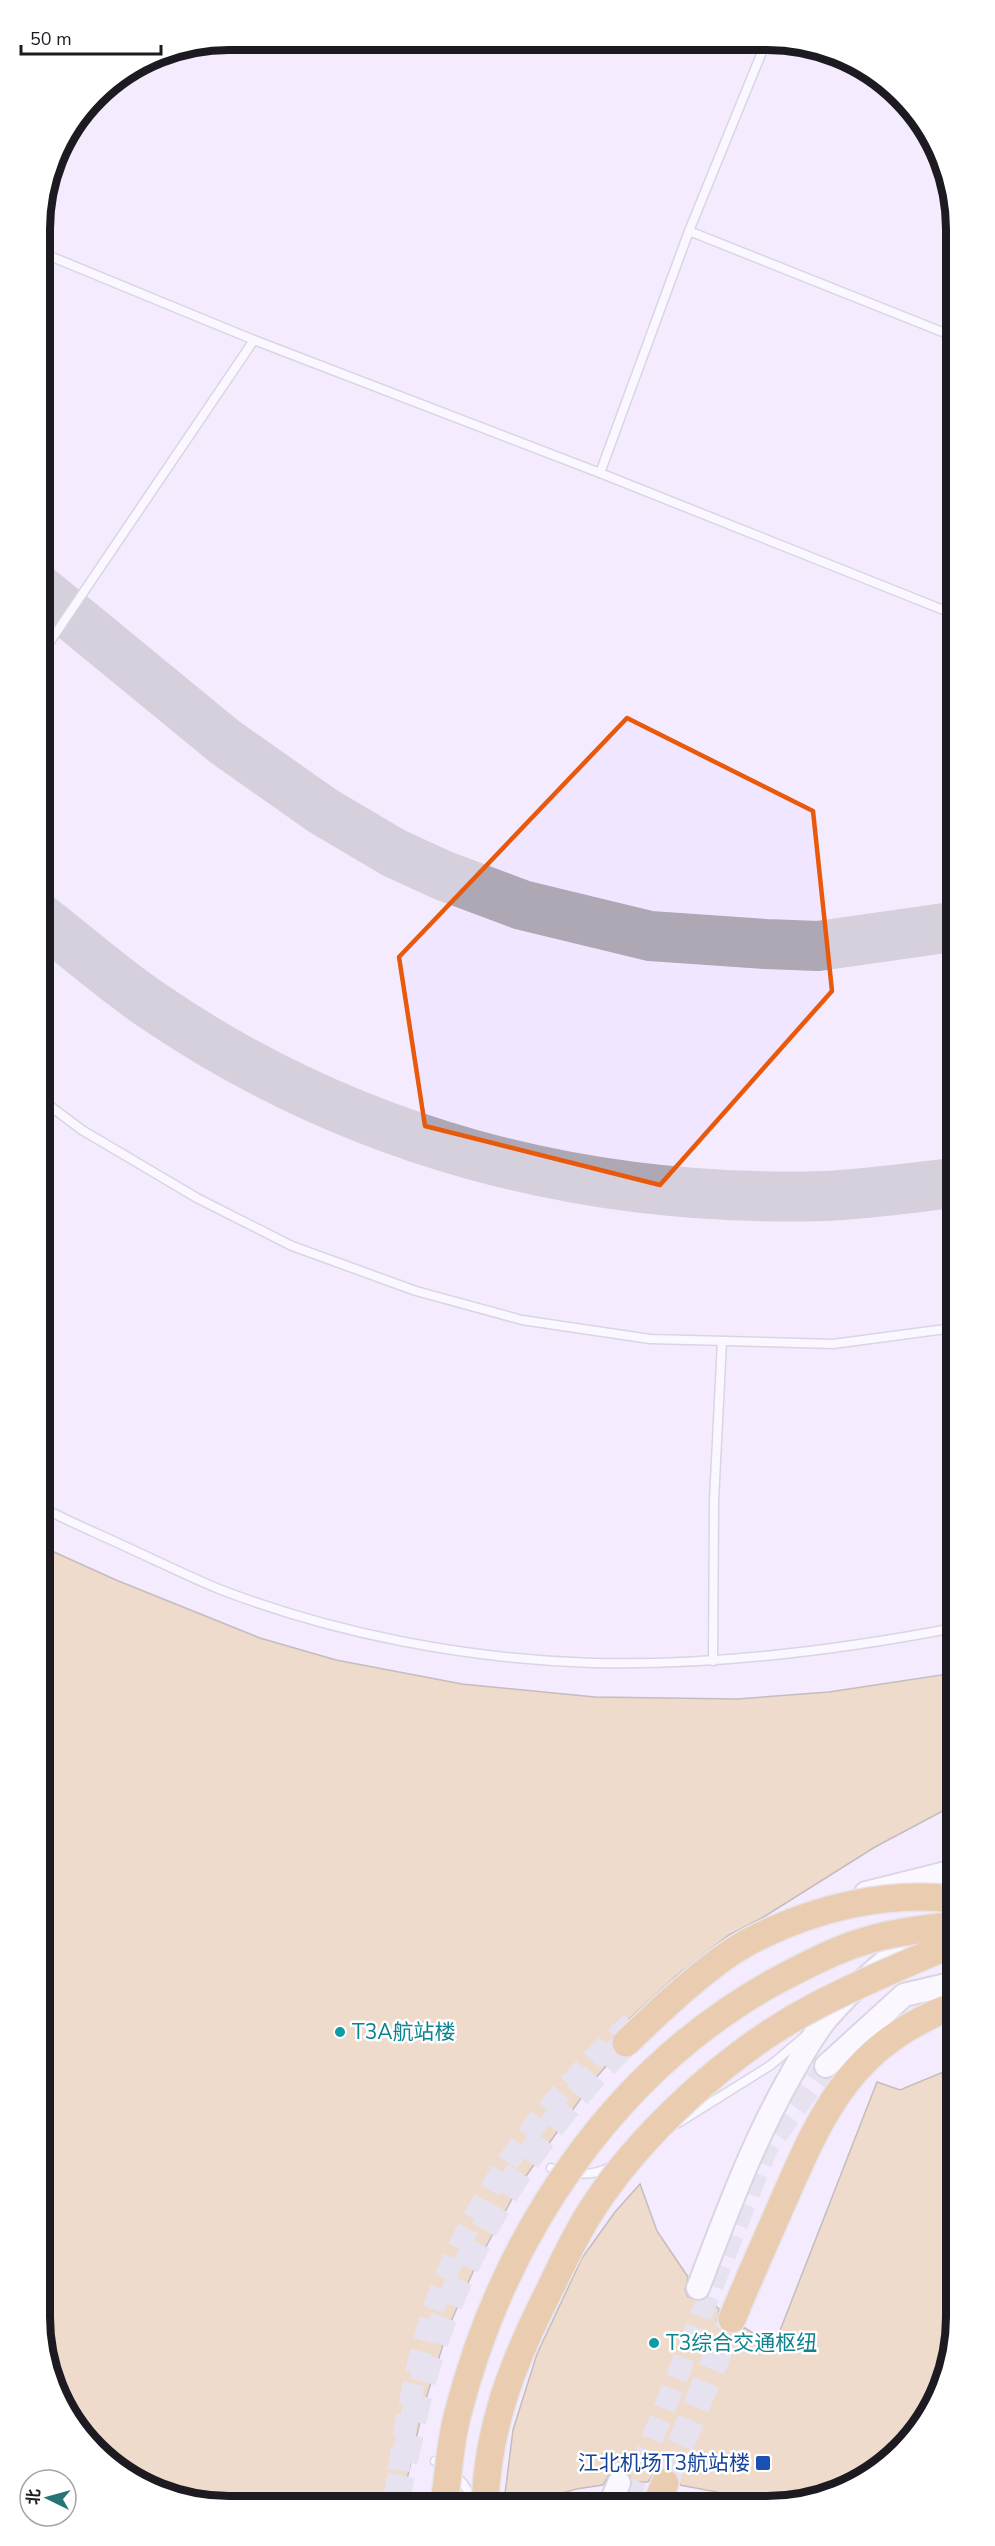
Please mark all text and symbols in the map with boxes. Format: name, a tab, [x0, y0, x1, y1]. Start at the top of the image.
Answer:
scale bar	[21, 18, 160, 56]
text: 50 m	[30, 27, 72, 51]
place label: T3A航站楼	[352, 2018, 456, 2046]
marker: T3A航站楼	[333, 2025, 347, 2039]
place label: T3综合交通枢纽	[666, 2329, 817, 2357]
marker: T3综合交通枢纽	[647, 2336, 661, 2350]
place label: 江北机场T3航站楼	[578, 2449, 750, 2477]
marker: 江北机场T3航站楼	[754, 2454, 772, 2472]
north arrow	[18, 2468, 78, 2528]
text: 北	[22, 2488, 46, 2506]

